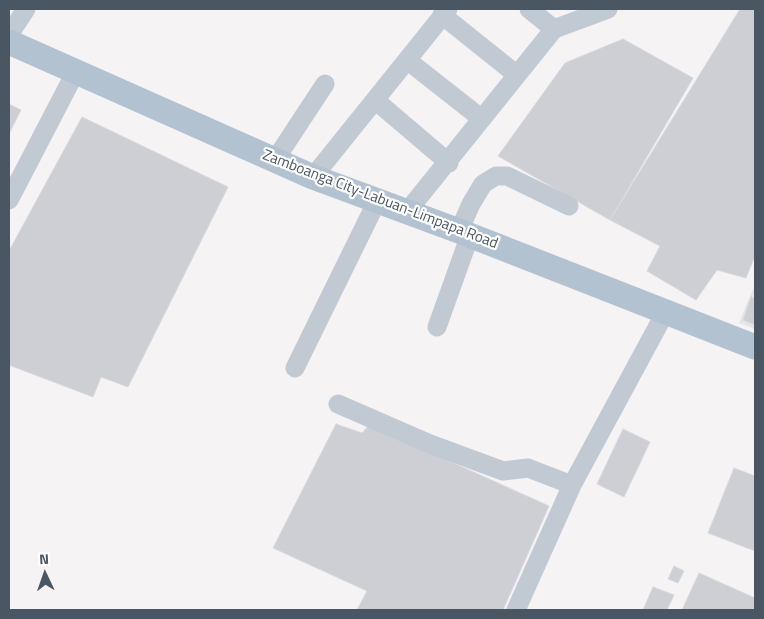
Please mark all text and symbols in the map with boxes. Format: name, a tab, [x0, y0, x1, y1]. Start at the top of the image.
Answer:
street label: Zamboanga City-Labuan-Limpapa Road	[260, 147, 500, 253]
text: N	[39, 548, 50, 569]
north arrow	[20, 549, 70, 599]

